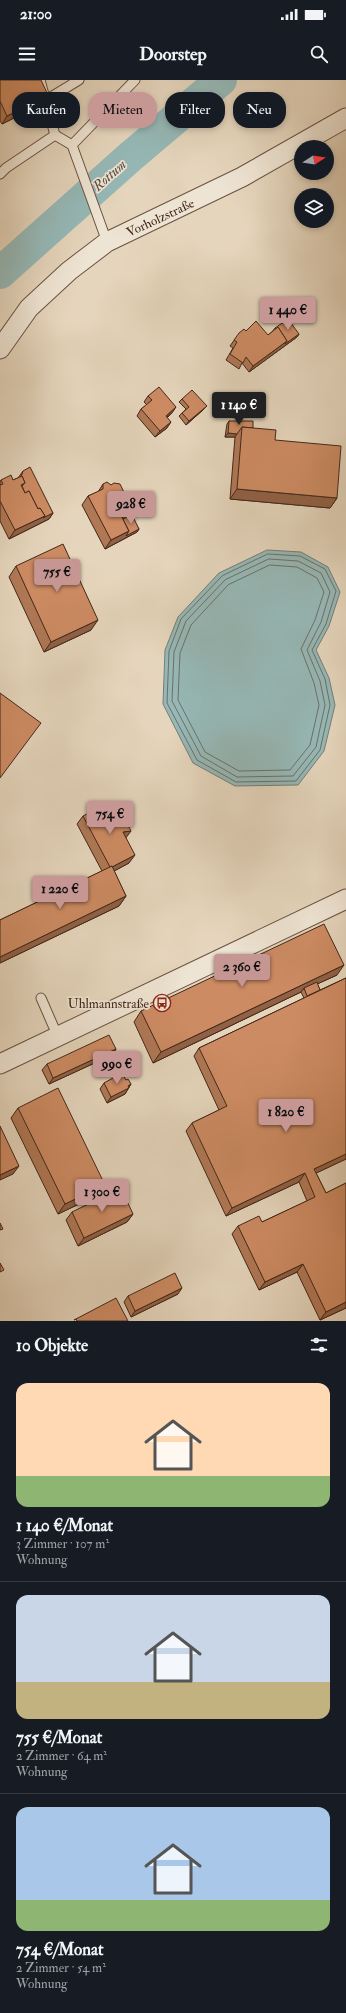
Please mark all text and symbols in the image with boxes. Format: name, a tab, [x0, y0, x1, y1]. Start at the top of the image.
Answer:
text: 21:00	[20, 5, 52, 24]
icon: menu	[16, 43, 38, 65]
text: Doorstep	[139, 43, 207, 66]
icon: search	[308, 43, 330, 65]
chip: Kaufen	[12, 92, 80, 128]
chip: Mieten	[88, 92, 157, 128]
chip: Filter	[165, 92, 225, 128]
chip: Neu	[233, 92, 286, 128]
north arrow	[294, 140, 334, 180]
map controls	[294, 140, 334, 228]
water label: Rottum	[88, 156, 129, 195]
button: layers	[294, 188, 334, 228]
street label: Vorholzstraße	[124, 195, 197, 241]
pin: 1 440 €	[251, 297, 325, 331]
text: 1 440 €	[269, 302, 307, 318]
pin: 1 140 €	[202, 392, 276, 426]
text: 1 140 €	[221, 397, 257, 413]
pin: 928 €	[103, 491, 159, 525]
text: 928 €	[116, 496, 146, 512]
pin: 755 €	[29, 559, 85, 593]
text: 755 €	[43, 564, 71, 580]
pin: 754 €	[82, 801, 138, 835]
text: 754 €	[96, 806, 124, 822]
pin: 1 220 €	[23, 876, 97, 910]
text: 1 220 €	[41, 881, 79, 897]
pin: 2 360 €	[205, 954, 279, 988]
text: 2 360 €	[223, 959, 261, 975]
bus stop icon: Uhlmannstraße	[152, 993, 172, 1013]
place label: Uhlmannstraße	[68, 996, 150, 1012]
pin: 990 €	[89, 1051, 145, 1085]
text: 990 €	[102, 1056, 132, 1072]
pin: 1 820 €	[249, 1099, 323, 1133]
text: 1 820 €	[267, 1104, 305, 1120]
pin: 1 300 €	[65, 1179, 139, 1213]
text: 1 300 €	[84, 1184, 120, 1200]
icon: filters	[308, 1334, 330, 1356]
text: 10 Objekte	[16, 1335, 88, 1356]
icon: home	[137, 1409, 209, 1481]
text: 1 140 €/Monat	[16, 1515, 113, 1536]
text: 3 Zimmer · 107 m²	[16, 1536, 109, 1552]
text: Wohnung	[16, 1552, 68, 1568]
icon: home	[137, 1621, 209, 1693]
text: 755 €/Monat	[16, 1727, 102, 1748]
text: 2 Zimmer · 64 m²	[16, 1748, 107, 1764]
text: Wohnung	[16, 1764, 68, 1780]
icon: home	[137, 1833, 209, 1905]
text: 754 €/Monat	[16, 1939, 104, 1960]
text: 2 Zimmer · 54 m²	[16, 1960, 106, 1976]
text: Wohnung	[16, 1976, 68, 1992]

